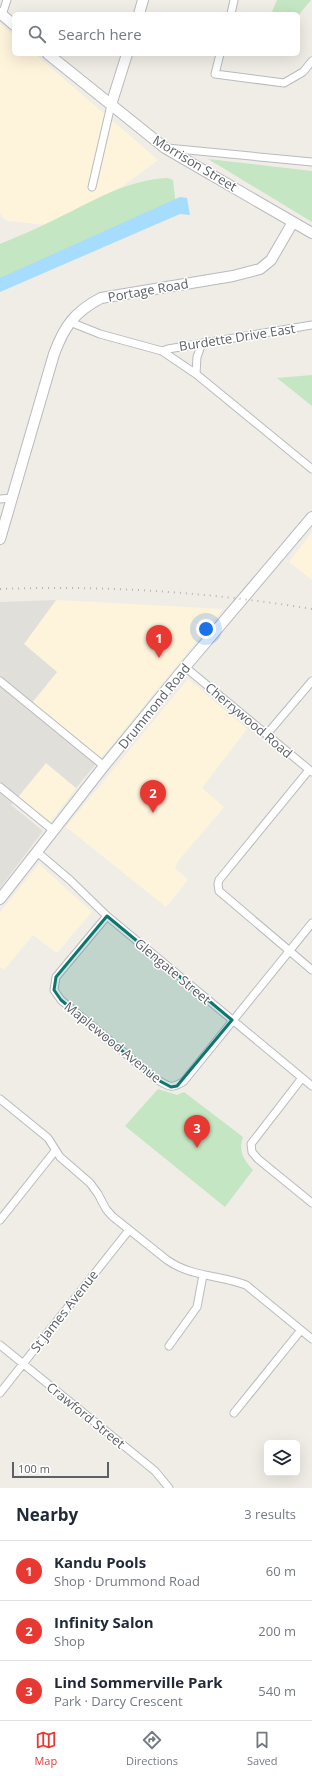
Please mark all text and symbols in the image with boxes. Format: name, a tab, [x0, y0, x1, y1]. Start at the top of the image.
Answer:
search box	[12, 12, 300, 56]
icon: search	[26, 23, 48, 45]
text: Search here	[58, 24, 142, 44]
street label: Morrison Street	[150, 131, 241, 195]
street label: Portage Road	[106, 274, 190, 306]
street label: Burdette Drive East	[178, 319, 297, 355]
your location	[196, 619, 216, 639]
pin: 1	[146, 625, 172, 658]
street label: Drummond Road	[114, 660, 194, 752]
street label: Cherrywood Road	[202, 678, 296, 762]
pin: 2	[140, 780, 166, 813]
street label: Glengate Street	[131, 934, 215, 1008]
street label: Maplewood Avenue	[61, 997, 165, 1087]
pin: 3	[184, 1115, 210, 1148]
street label: St James Avenue	[26, 1266, 102, 1356]
street label: Crawford Street	[43, 1378, 129, 1452]
map controls	[264, 1440, 300, 1476]
button: layers	[264, 1440, 300, 1476]
scale bar	[12, 1460, 109, 1479]
text: 100 m	[18, 1461, 50, 1476]
text: Nearby	[16, 1503, 78, 1526]
text: 3 results	[244, 1505, 296, 1523]
text: Kandu Pools	[54, 1552, 146, 1572]
text: 1	[25, 1562, 33, 1580]
text: 60 m	[266, 1562, 296, 1580]
text: Shop · Drummond Road	[54, 1572, 200, 1590]
text: Infinity Salon	[54, 1612, 154, 1632]
text: 2	[25, 1622, 33, 1640]
text: 200 m	[258, 1622, 296, 1640]
text: Shop	[54, 1632, 85, 1650]
text: Lind Sommerville Park	[54, 1672, 223, 1692]
text: 3	[25, 1682, 33, 1700]
text: 540 m	[258, 1682, 296, 1700]
text: Park · Darcy Crescent	[54, 1692, 183, 1710]
tab: Map	[34, 1729, 57, 1768]
tab: Directions	[126, 1729, 178, 1768]
tab: Saved	[247, 1729, 278, 1768]

